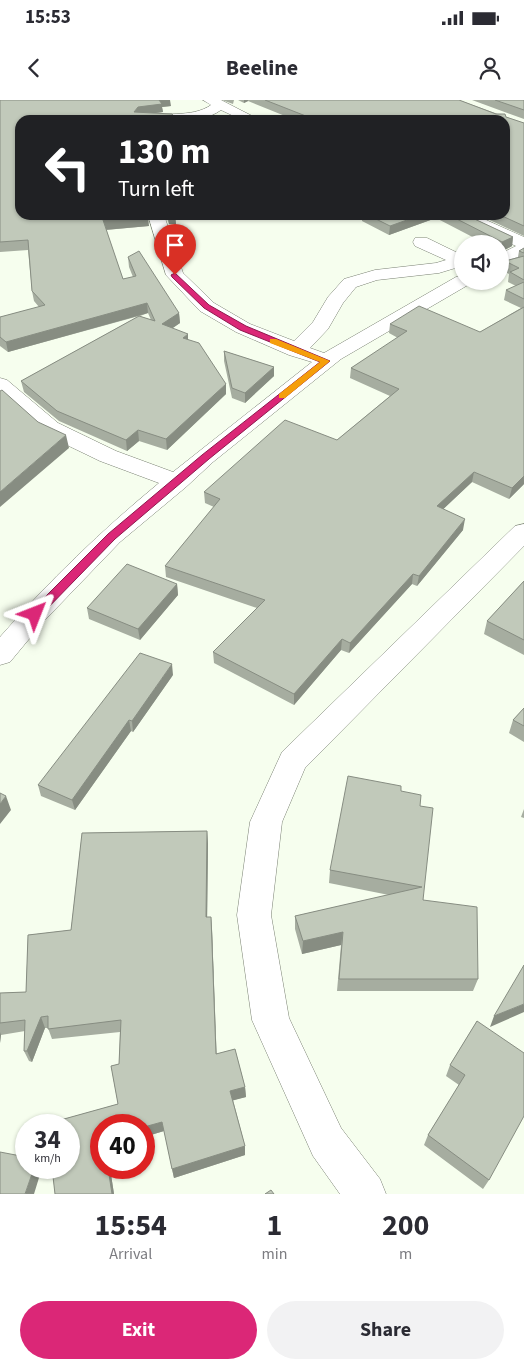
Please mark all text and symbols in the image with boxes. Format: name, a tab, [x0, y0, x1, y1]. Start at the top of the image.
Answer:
text: 15:53	[25, 4, 71, 31]
text: Beeline	[226, 52, 298, 84]
icon: back	[20, 54, 48, 82]
icon: person	[476, 54, 504, 82]
text: 130 m	[118, 127, 210, 177]
icon: left	[35, 135, 100, 200]
text: Turn left	[118, 173, 194, 205]
pin	[154, 224, 196, 275]
icon: arrive	[161, 231, 189, 259]
map controls	[454, 235, 509, 290]
button: sound	[454, 235, 509, 290]
position arrow	[8, 587, 60, 639]
speed limit sign: 40	[90, 1114, 155, 1179]
text: 34	[34, 1122, 61, 1158]
text: km/h	[34, 1150, 61, 1167]
text: 15:54	[95, 1204, 167, 1247]
text: 1	[266, 1204, 282, 1247]
text: 200	[382, 1204, 429, 1247]
text: Arrival	[109, 1243, 152, 1265]
text: min	[261, 1243, 287, 1265]
text: m	[399, 1243, 412, 1265]
button: Exit	[20, 1301, 257, 1359]
button: Share	[267, 1301, 504, 1359]

